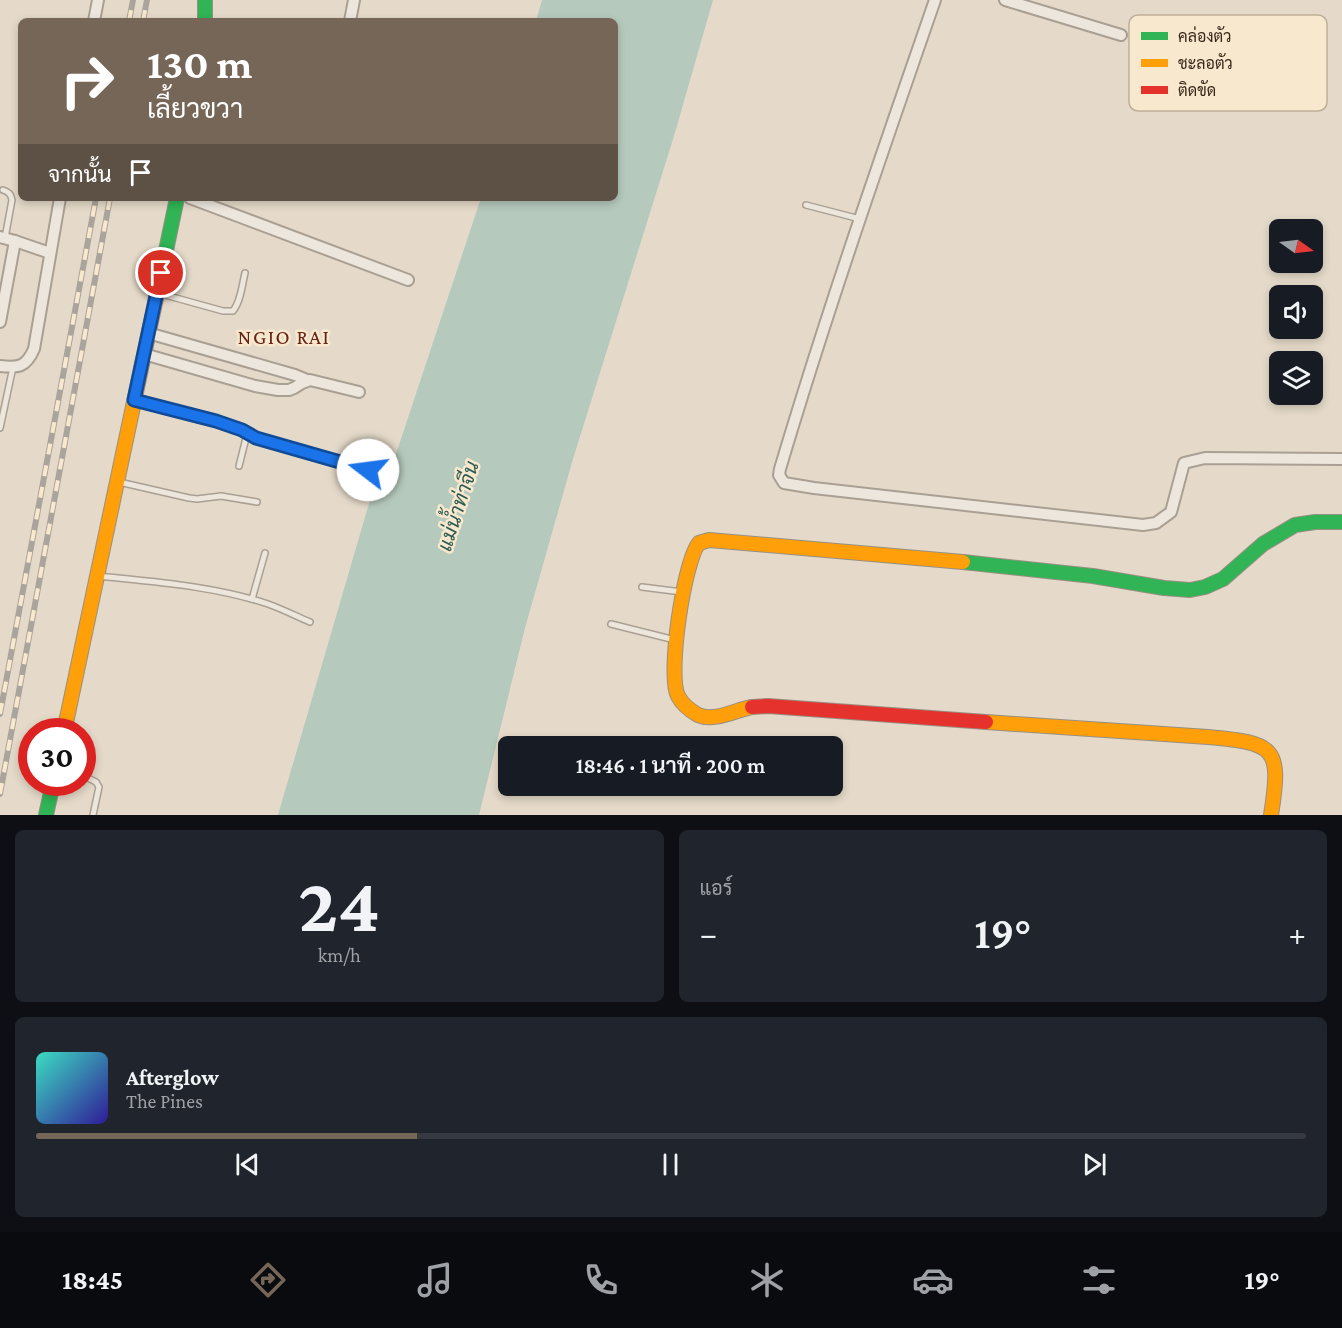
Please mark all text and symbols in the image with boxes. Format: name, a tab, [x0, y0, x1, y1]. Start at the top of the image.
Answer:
legend	[1129, 15, 1327, 111]
text: คล่องตัว	[1178, 26, 1232, 45]
text: 130 m	[147, 40, 252, 87]
icon: right	[48, 42, 126, 120]
text: ชะลอตัว	[1178, 53, 1233, 72]
text: ติดขัด	[1178, 80, 1216, 99]
text: เลี้ยวขวา	[147, 94, 243, 124]
icon: arrive	[124, 156, 157, 189]
text: จากนั้น	[48, 162, 112, 187]
north arrow	[1269, 219, 1323, 273]
map controls	[1269, 219, 1323, 405]
pin	[135, 247, 186, 298]
icon: arrive	[144, 256, 177, 289]
button: sound	[1269, 285, 1323, 339]
district label: NGIO RAI	[238, 325, 330, 349]
button: layers	[1269, 351, 1323, 405]
position arrow	[336, 438, 400, 502]
water label: แม่น้ำท่าจีน	[427, 456, 483, 554]
speed limit sign: 30	[18, 718, 96, 796]
text: 18:46 · 1 นาที · 200 m	[576, 753, 765, 778]
text: 24	[298, 861, 380, 948]
text: แอร์	[700, 877, 733, 899]
text: 19°	[974, 908, 1031, 958]
text: −	[700, 915, 717, 952]
text: +	[1289, 915, 1306, 952]
text: km/h	[318, 944, 361, 966]
text: Afterglow	[126, 1065, 219, 1090]
text: The Pines	[126, 1090, 203, 1112]
icon: previous	[231, 1148, 264, 1181]
icon: pause	[654, 1148, 687, 1181]
icon: next	[1078, 1148, 1111, 1181]
icon: directions	[247, 1259, 289, 1301]
icon: music	[414, 1259, 456, 1301]
icon: phone	[580, 1259, 622, 1301]
icon: climate	[746, 1259, 788, 1301]
icon: car	[912, 1259, 954, 1301]
icon: filters	[1078, 1259, 1120, 1301]
text: 18:45	[62, 1265, 123, 1295]
text: 19°	[1245, 1265, 1280, 1295]

